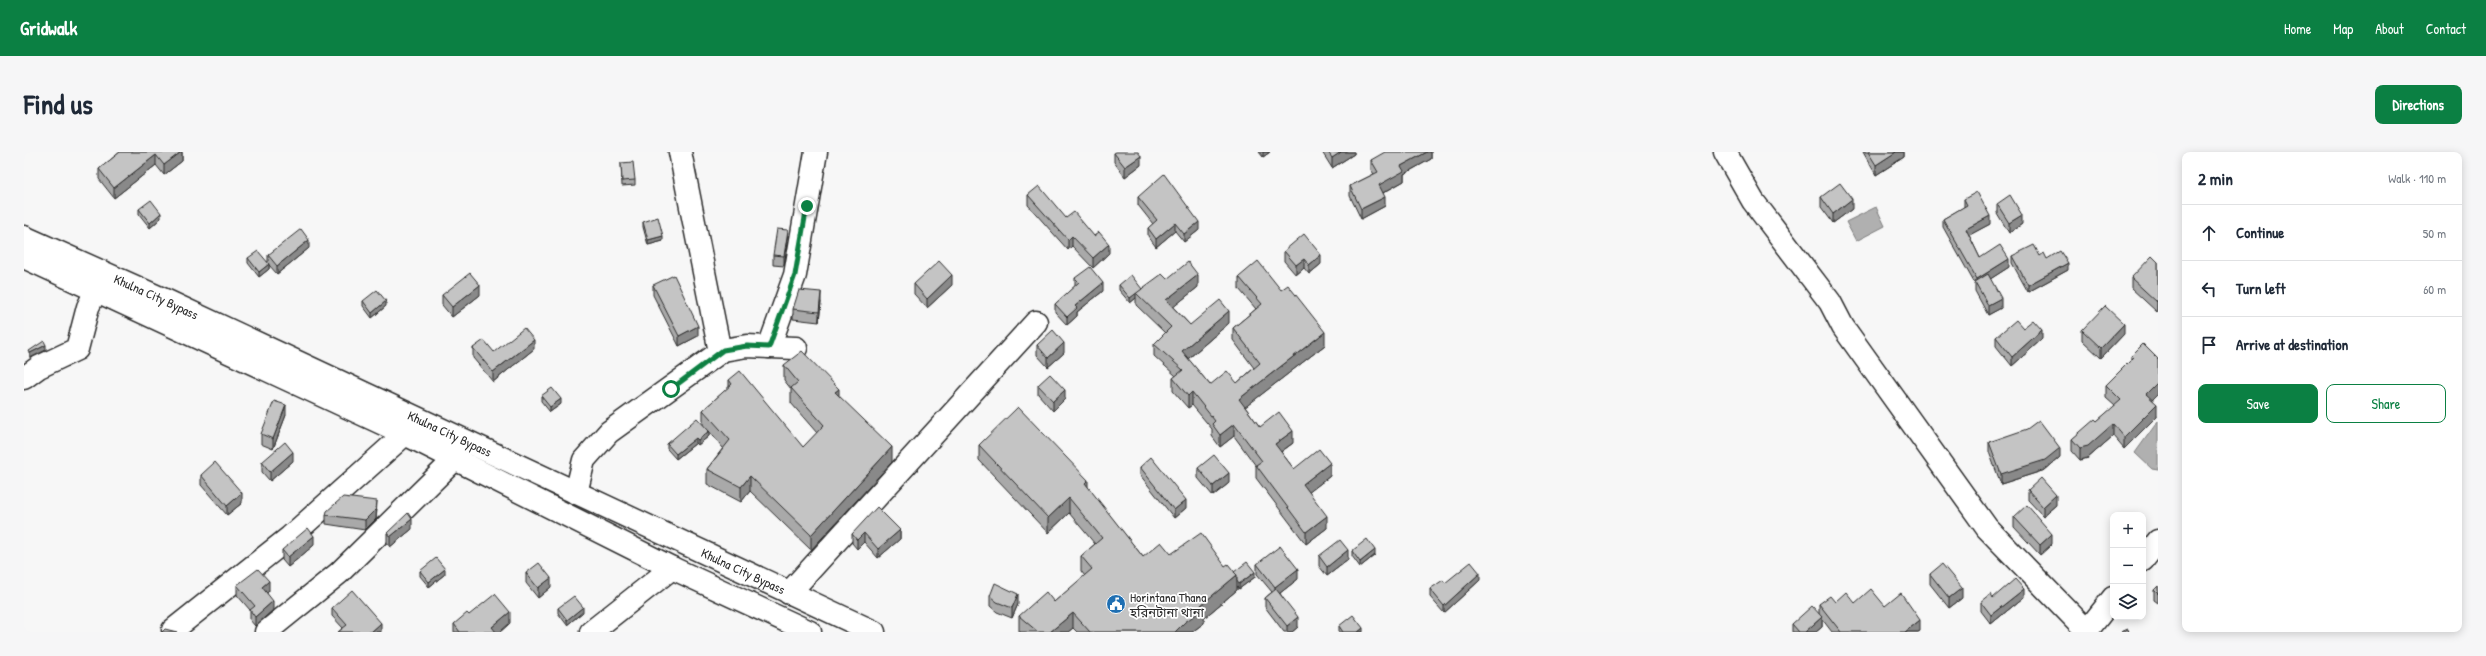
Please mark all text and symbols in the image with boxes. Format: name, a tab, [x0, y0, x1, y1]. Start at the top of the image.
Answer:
text: Gridwalk	[20, 15, 77, 41]
text: Home	[2284, 19, 2311, 38]
text: Map	[2333, 19, 2353, 38]
text: About	[2375, 19, 2404, 38]
text: Contact	[2426, 19, 2466, 38]
text: Find us	[24, 85, 93, 123]
button: Directions	[2375, 85, 2462, 124]
text: 2 min	[2198, 167, 2233, 190]
text: Walk · 110 m	[2388, 169, 2446, 187]
route end	[798, 197, 816, 215]
icon: ahead	[2198, 222, 2220, 244]
text: Continue	[2236, 222, 2284, 243]
text: 50 m	[2423, 224, 2446, 242]
street label: Khulna City Bypass	[111, 269, 201, 323]
icon: left	[2198, 278, 2220, 300]
text: Turn left	[2236, 278, 2286, 299]
text: 60 m	[2423, 280, 2446, 298]
icon: arrive	[2198, 334, 2220, 356]
text: Arrive at destination	[2236, 334, 2348, 355]
route start	[662, 380, 680, 398]
button: Save	[2198, 384, 2318, 423]
button: Share	[2326, 384, 2446, 423]
street label: Khulna City Bypass	[405, 406, 495, 461]
map controls	[2110, 512, 2146, 620]
button: +	[2110, 512, 2146, 548]
street label: Khulna City Bypass	[698, 543, 788, 598]
button: −	[2110, 548, 2146, 584]
button: layers	[2110, 584, 2146, 620]
place label: Horintana Thana হরিনটানা থানা	[1129, 588, 1206, 621]
public building icon: Horintana Thana হরিনটানা থানা	[1105, 593, 1127, 615]

